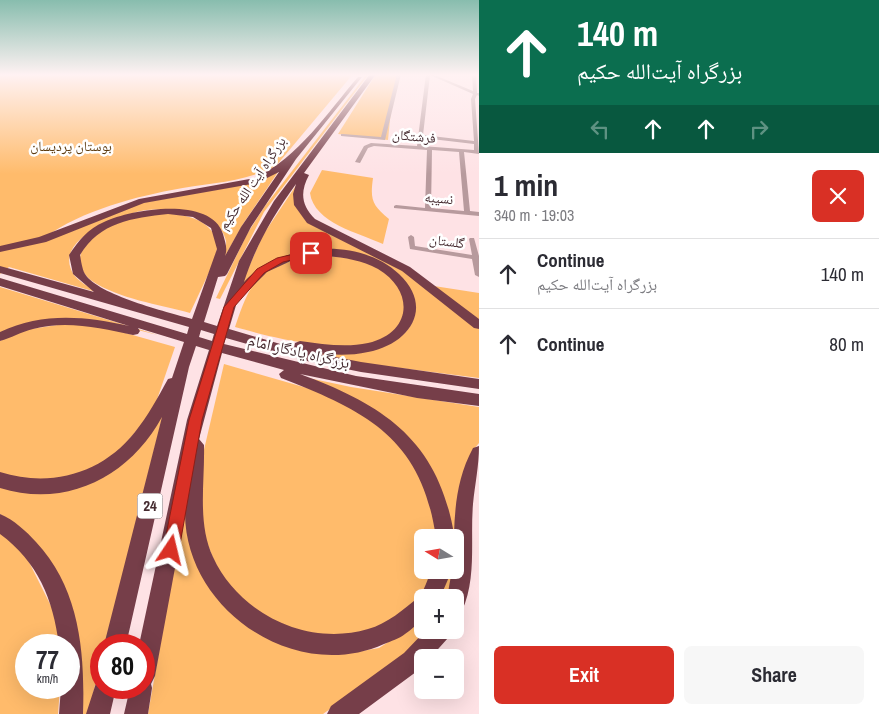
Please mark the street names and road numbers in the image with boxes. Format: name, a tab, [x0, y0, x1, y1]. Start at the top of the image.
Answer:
street label: فرشتگان	[391, 125, 437, 147]
street label: بزرگراه آیت الله حکیم	[214, 133, 291, 234]
street label: نسیبه	[424, 188, 454, 208]
street label: گلستان	[428, 230, 466, 252]
street label: بزرگراه یادگار امام	[246, 329, 352, 373]
road number: 24	[138, 494, 162, 518]

